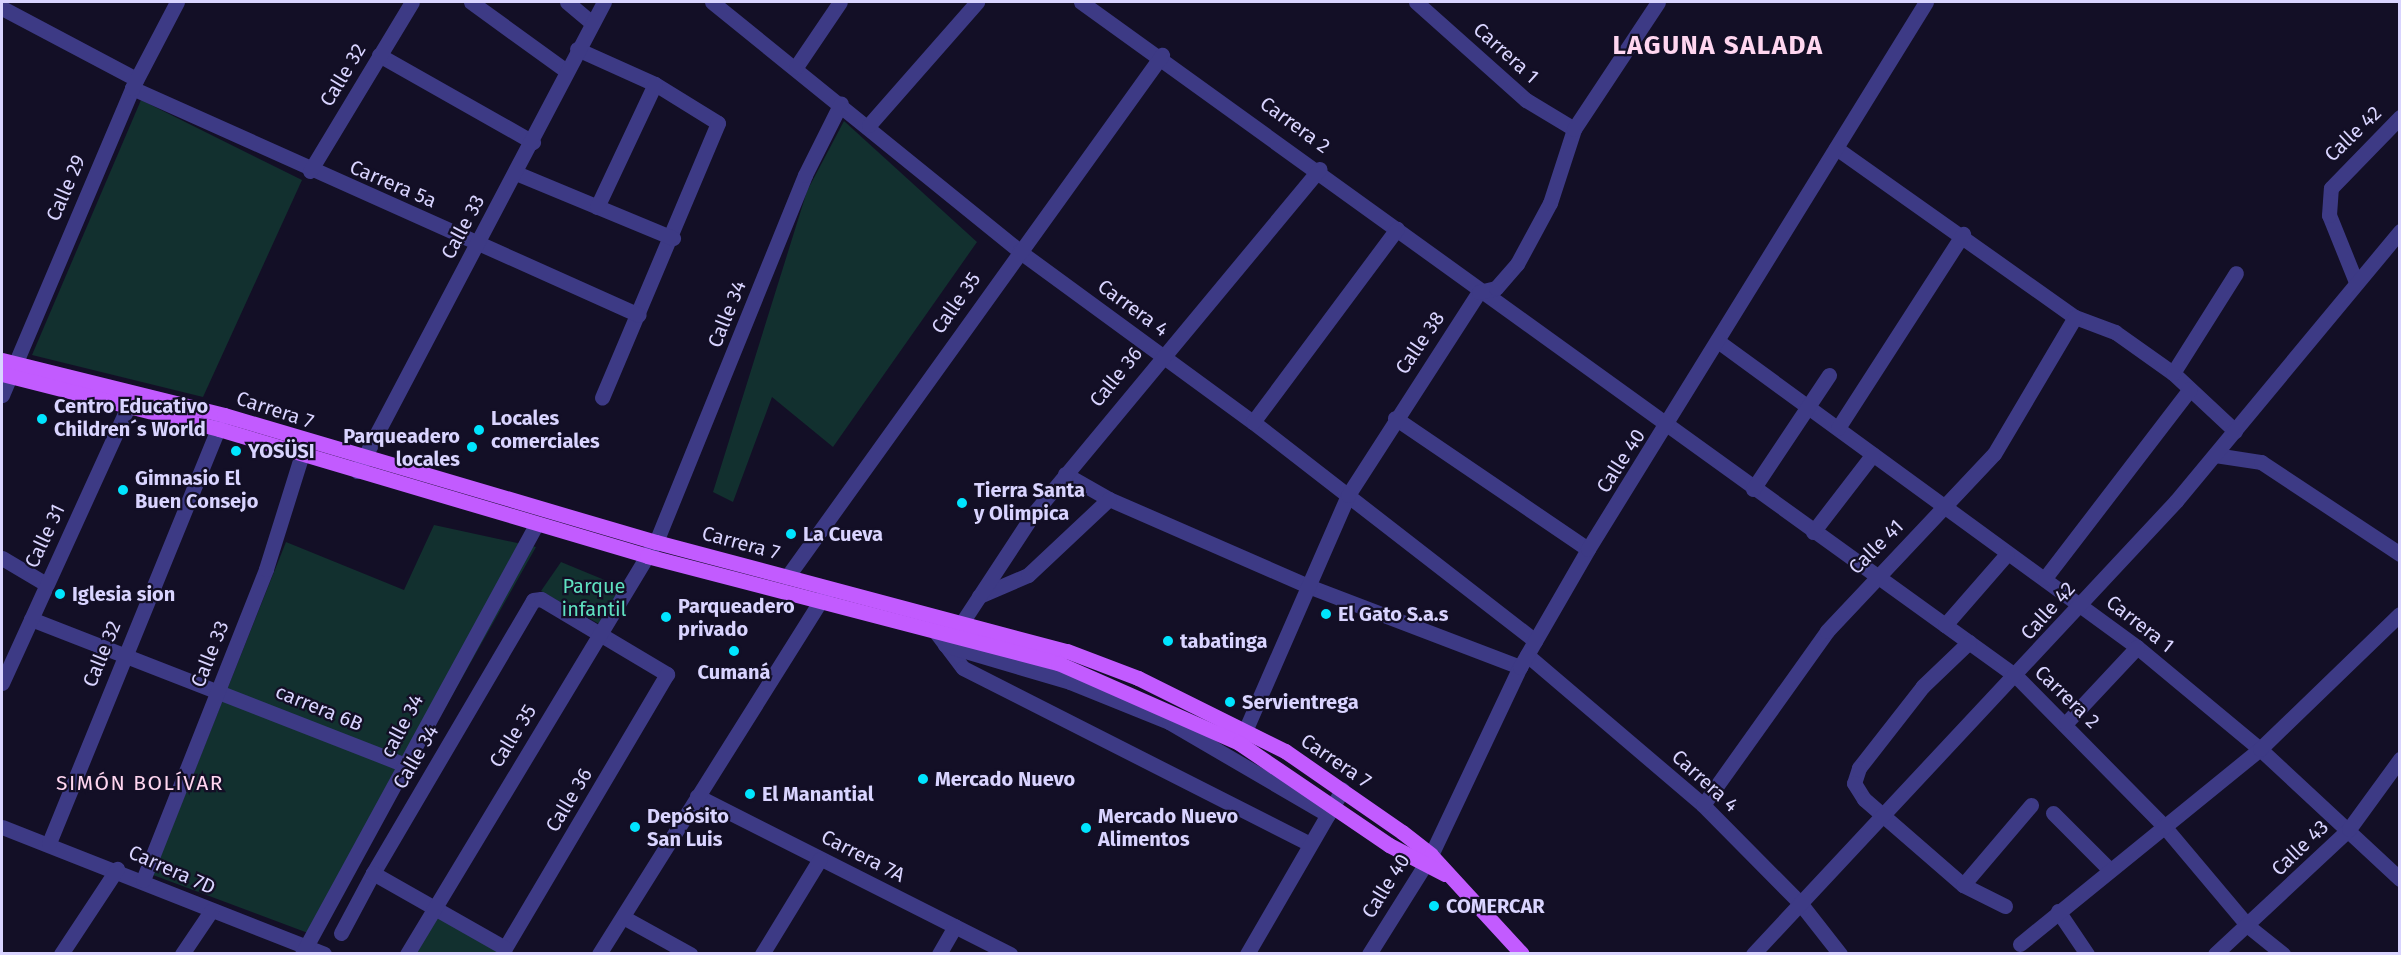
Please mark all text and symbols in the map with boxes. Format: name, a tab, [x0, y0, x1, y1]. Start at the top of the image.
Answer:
street label: Carrera 1	[1468, 17, 1544, 89]
district label: LAGUNA SALADA	[1612, 30, 1824, 62]
street label: Calle 32	[315, 39, 371, 111]
street label: Carrera 2	[1255, 92, 1335, 158]
street label: Calle 42	[2320, 101, 2386, 167]
street label: Calle 29	[41, 151, 91, 225]
street label: Carrera 5a	[346, 155, 440, 213]
street label: Calle 33	[436, 191, 490, 263]
street label: Calle 35	[926, 268, 986, 338]
street label: Carrera 4	[1093, 274, 1173, 342]
street label: Calle 34	[703, 277, 751, 351]
street label: Calle 38	[1390, 307, 1450, 379]
street label: Calle 36	[1085, 342, 1147, 412]
street label: Carrera 7	[233, 386, 317, 434]
place label: Centro Educativo Children´s World	[54, 395, 208, 442]
place label: Locales comerciales	[491, 406, 600, 453]
marker: Centro Educativo Children´s World	[35, 412, 49, 426]
marker: Locales comerciales	[472, 423, 486, 437]
place label: Parqueadero locales	[343, 424, 460, 471]
street label: Calle 40	[1592, 425, 1650, 497]
place label: YOSÜSI	[248, 439, 315, 463]
marker: Parqueadero locales	[465, 440, 479, 454]
marker: YOSÜSI	[229, 444, 243, 458]
place label: Gimnasio El Buen Consejo	[135, 466, 258, 513]
place label: Tierra Santa y Olimpica	[974, 479, 1085, 526]
marker: Gimnasio El Buen Consejo	[116, 483, 130, 497]
marker: Tierra Santa y Olimpica	[955, 496, 969, 510]
street label: Calle 31	[20, 500, 70, 572]
street label: Calle 41	[1844, 515, 1908, 579]
street label: Carrera 7	[699, 521, 783, 565]
place label: La Cueva	[803, 522, 883, 546]
marker: La Cueva	[784, 527, 798, 541]
park label: Parque infantil	[562, 574, 626, 621]
street label: Calle 42	[2016, 577, 2080, 645]
place label: Iglesia sion	[72, 582, 175, 606]
marker: Iglesia sion	[53, 587, 67, 601]
street label: Carrera 1	[2101, 590, 2179, 658]
place label: Parqueadero privado	[678, 594, 795, 641]
place label: El Gato S.a.s	[1338, 602, 1448, 626]
marker: El Gato S.a.s	[1319, 607, 1333, 621]
marker: Parqueadero privado	[659, 610, 673, 624]
street label: Calle 32	[78, 617, 126, 691]
street label: Calle 33	[186, 617, 234, 691]
place label: tabatinga	[1180, 629, 1268, 653]
marker: tabatinga	[1161, 634, 1175, 648]
marker: Cumaná	[727, 644, 741, 658]
place label: Cumaná	[698, 660, 770, 684]
street label: Carrera 2	[2030, 660, 2104, 734]
street label: carrera 6B	[272, 680, 366, 736]
street label: calle 34	[375, 690, 429, 762]
place label: Servientrega	[1242, 690, 1359, 714]
marker: Servientrega	[1223, 695, 1237, 709]
street label: Calle 35	[484, 700, 542, 772]
street label: Calle 34	[388, 721, 444, 793]
street label: Carrera 7	[1296, 729, 1376, 793]
street label: Carrera 4	[1667, 745, 1743, 817]
street label: Calle 36	[541, 764, 597, 836]
place label: Mercado Nuevo	[935, 767, 1075, 791]
district label: SIMÓN BOLÍVAR	[56, 770, 224, 796]
marker: Mercado Nuevo	[916, 772, 930, 786]
place label: El Manantial	[762, 782, 874, 806]
marker: El Manantial	[743, 787, 757, 801]
place label: Depósito San Luis	[647, 804, 729, 851]
place label: Mercado Nuevo Alimentos	[1098, 804, 1238, 851]
street label: Calle 43	[2267, 815, 2333, 881]
marker: Depósito San Luis	[628, 820, 642, 834]
marker: Mercado Nuevo Alimentos	[1079, 821, 1093, 835]
street label: Carrera 7A	[817, 825, 909, 887]
street label: Carrera 7D	[125, 840, 219, 900]
street label: Calle 40	[1357, 849, 1415, 923]
place label: COMERCAR	[1446, 894, 1545, 918]
marker: COMERCAR	[1427, 899, 1441, 913]

